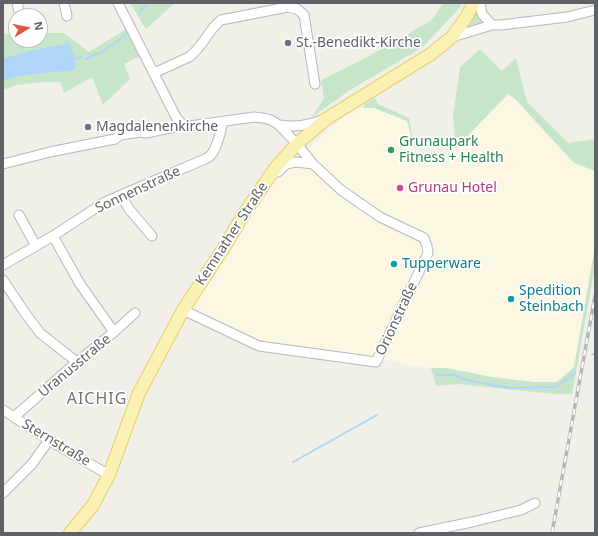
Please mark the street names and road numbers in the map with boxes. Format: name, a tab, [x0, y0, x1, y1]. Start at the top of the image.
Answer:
street label: Sonnenstraße	[93, 163, 183, 217]
street label: Kemnather Straße	[192, 179, 272, 289]
street label: Orionstraße	[373, 280, 421, 358]
street label: Uranusstraße	[35, 331, 115, 401]
street label: Sternstraße	[19, 416, 93, 470]

